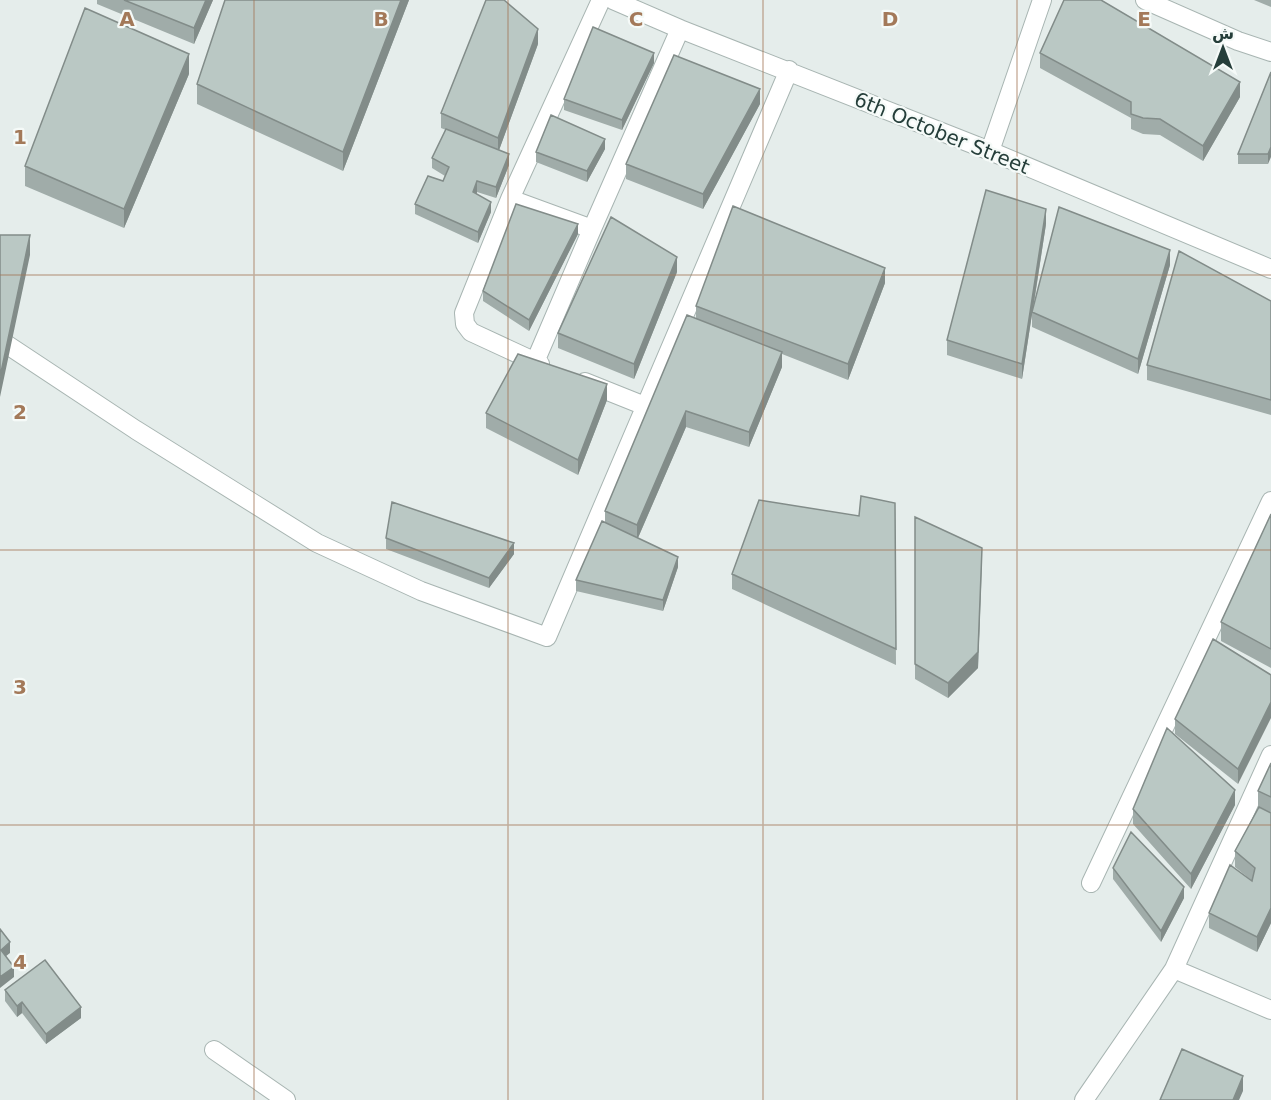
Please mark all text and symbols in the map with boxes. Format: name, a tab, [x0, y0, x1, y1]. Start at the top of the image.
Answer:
text: A	[119, 7, 135, 31]
text: B	[373, 7, 389, 31]
text: C	[629, 7, 643, 31]
text: D	[882, 7, 898, 31]
text: E	[1137, 7, 1151, 31]
north arrow	[1193, 18, 1253, 78]
text: ش	[1212, 24, 1234, 43]
street label: 6th October Street	[851, 87, 1033, 179]
text: 1	[13, 125, 27, 149]
text: 2	[13, 400, 27, 424]
text: 3	[13, 675, 27, 699]
text: 4	[13, 950, 27, 974]

